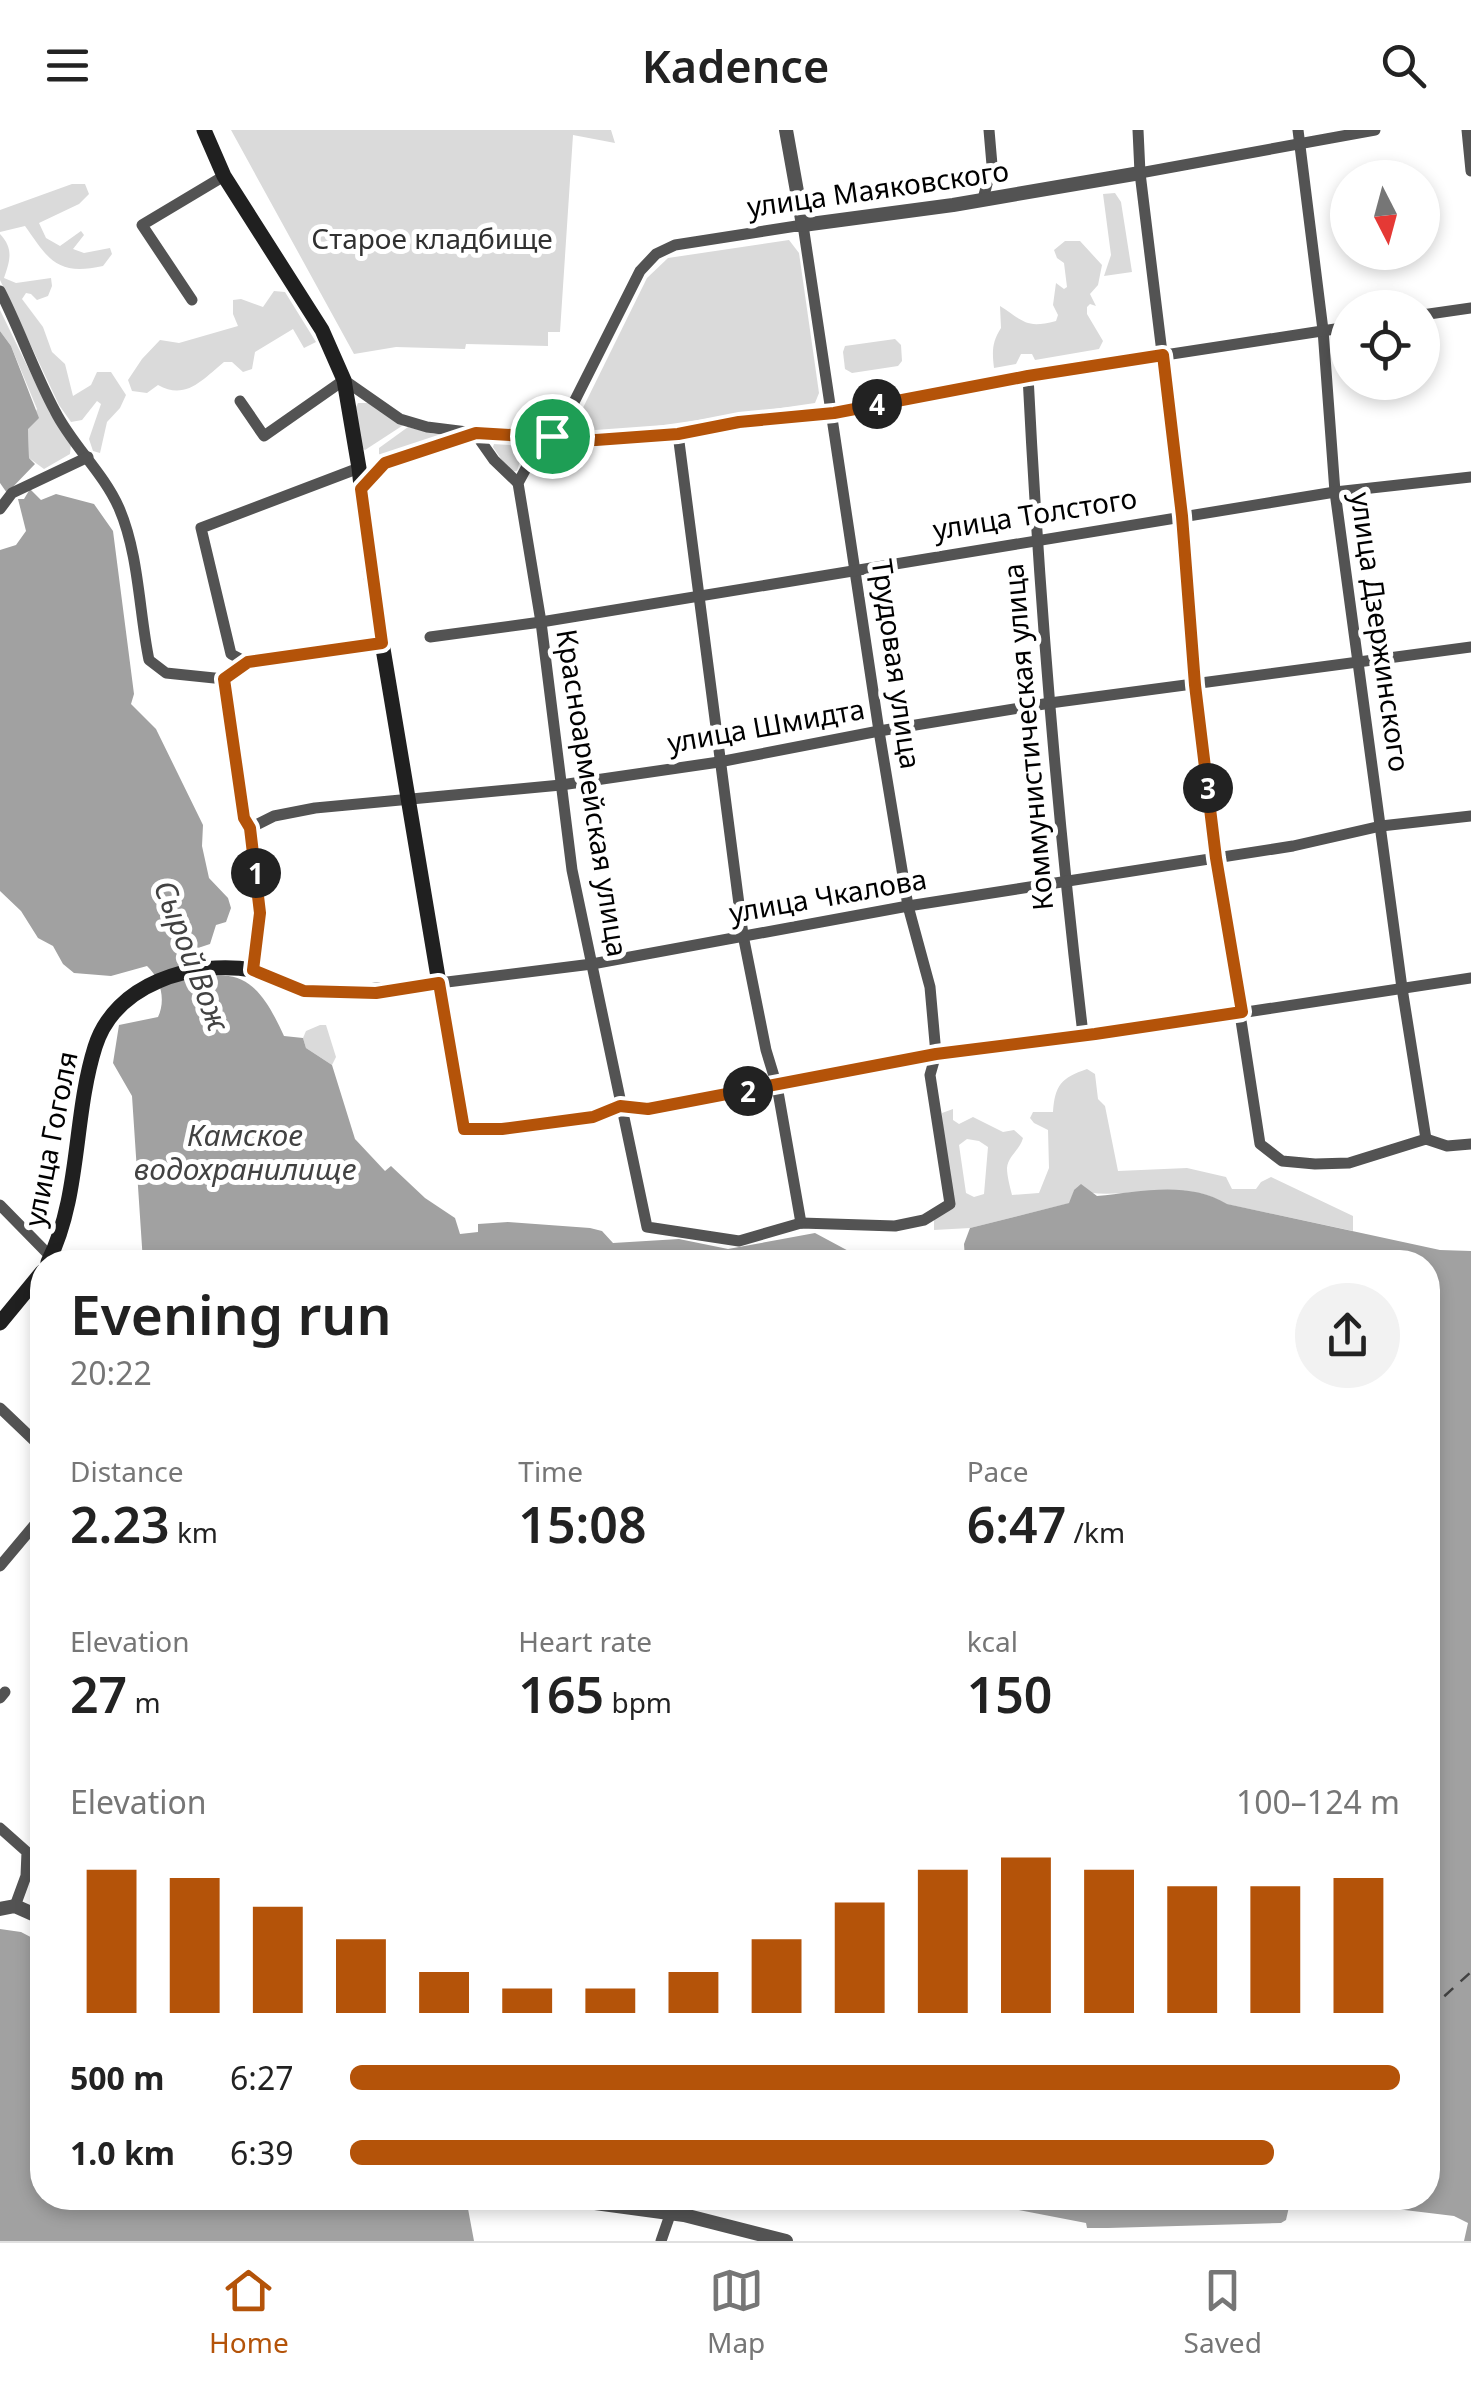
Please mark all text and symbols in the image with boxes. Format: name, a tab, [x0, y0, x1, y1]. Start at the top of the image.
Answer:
text: Kadence	[642, 35, 829, 96]
icon: menu	[40, 38, 95, 93]
icon: search	[1376, 38, 1431, 93]
street label: улица Маяковского	[745, 151, 1011, 225]
north arrow	[1330, 160, 1440, 270]
map controls	[1330, 160, 1440, 400]
park label: Старое кладбище	[311, 219, 553, 257]
button: locate	[1330, 290, 1440, 400]
pin: 4	[852, 379, 902, 429]
text: 4	[869, 385, 885, 423]
pin	[510, 394, 595, 479]
icon: arrive	[525, 409, 580, 464]
street label: улица Толстого	[930, 478, 1140, 548]
street label: улица Дзержинского	[1343, 490, 1419, 774]
street label: Трудовая улица	[863, 556, 931, 771]
street label: Коммунистическая улица	[993, 562, 1061, 912]
street label: Красноармейская улица	[548, 626, 638, 959]
street label: улица Шмидта	[664, 689, 867, 761]
pin: 3	[1183, 763, 1233, 813]
text: 3	[1200, 769, 1216, 807]
pin: 1	[231, 848, 281, 898]
text: 1	[248, 854, 264, 892]
street label: улица Чкалова	[726, 859, 930, 931]
water label: Сырой Вож	[145, 874, 240, 1037]
street label: улица Гоголя	[14, 1048, 86, 1230]
pin: 2	[723, 1066, 773, 1116]
text: 2	[740, 1072, 756, 1110]
water label: Камское водохранилище	[134, 1114, 357, 1189]
text: Evening run	[70, 1276, 391, 1351]
button: share	[1295, 1283, 1400, 1388]
text: 20:22	[70, 1351, 152, 1394]
text: Distance	[70, 1452, 183, 1490]
text: Time	[518, 1452, 583, 1490]
text: Pace	[967, 1452, 1029, 1490]
text: 2.23	[70, 1490, 170, 1558]
text: 15:08	[518, 1490, 647, 1558]
text: 6:47	[967, 1490, 1066, 1558]
text: km	[170, 1513, 218, 1551]
text: /km	[1066, 1513, 1125, 1551]
text: Elevation	[70, 1622, 190, 1660]
text: Heart rate	[518, 1622, 652, 1660]
text: kcal	[967, 1622, 1018, 1660]
text: 27	[70, 1660, 127, 1728]
text: 165	[518, 1660, 604, 1728]
text: 150	[967, 1660, 1052, 1728]
text: m	[127, 1683, 161, 1721]
text: bpm	[604, 1683, 672, 1721]
text: Elevation	[70, 1780, 207, 1823]
text: 100–124 m	[1236, 1780, 1400, 1823]
text: 500 m	[70, 2056, 164, 2099]
text: 6:27	[230, 2056, 294, 2099]
text: 1.0 km	[70, 2131, 175, 2174]
text: 6:39	[230, 2131, 294, 2174]
tab: Home	[209, 2263, 289, 2361]
tab: Map	[707, 2263, 765, 2361]
tab: Saved	[1184, 2263, 1262, 2361]

